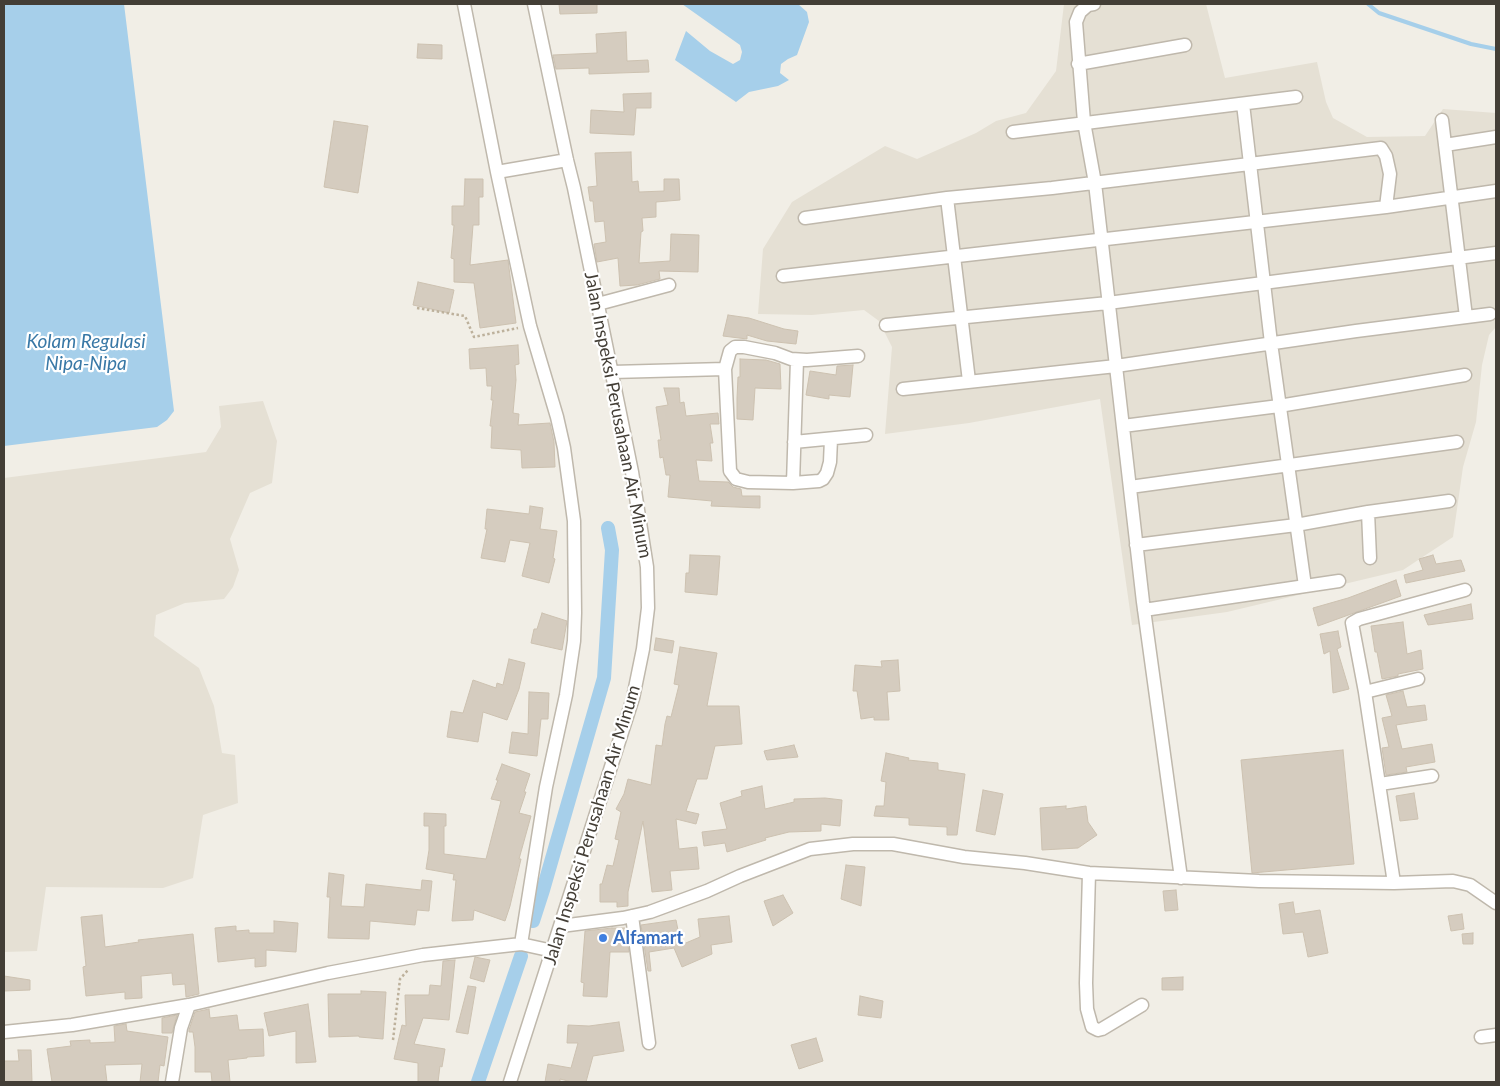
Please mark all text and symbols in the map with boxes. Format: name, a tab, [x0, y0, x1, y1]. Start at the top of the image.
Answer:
street label: Jalan Inspeksi Perusahaan Air Minum	[580, 270, 656, 560]
water label: Kolam Regulasi Nipa-Nipa	[26, 331, 146, 375]
street label: Jalan Inspeksi Perusahaan Air Minum	[539, 683, 645, 967]
place label: Alfamart	[613, 927, 683, 949]
marker: Alfamart	[597, 932, 609, 944]

